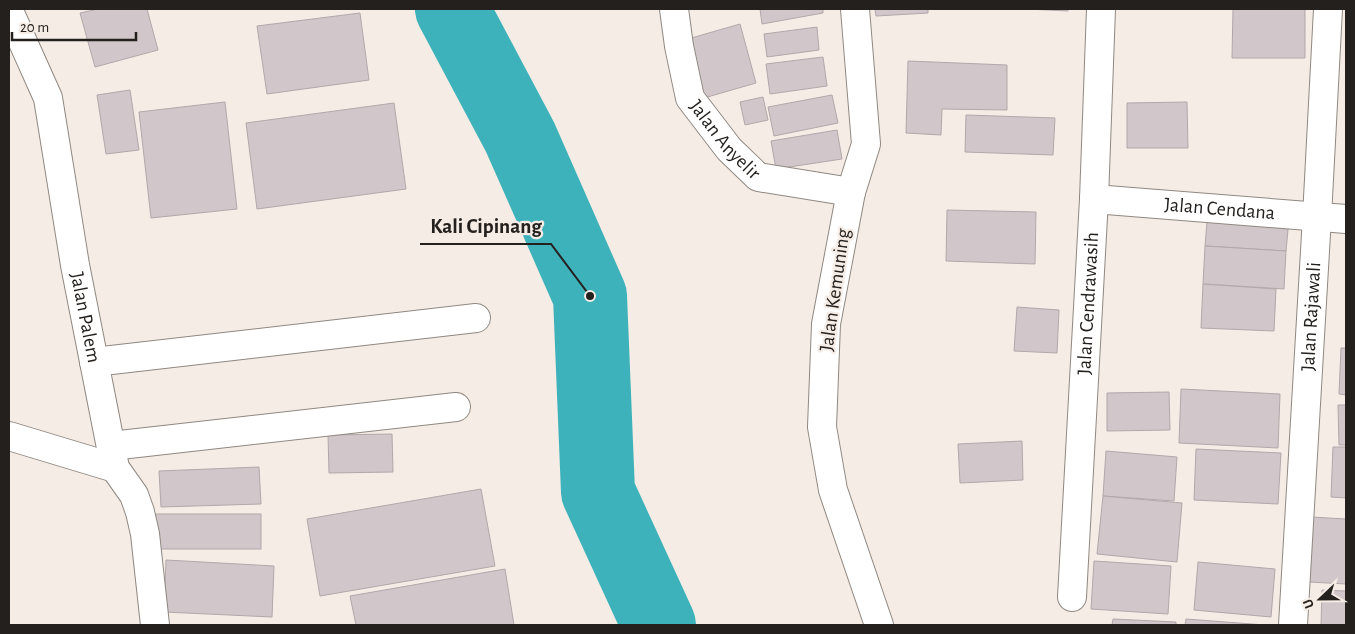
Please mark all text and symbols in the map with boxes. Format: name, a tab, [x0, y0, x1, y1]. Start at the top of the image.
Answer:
scale bar	[12, 10, 136, 42]
text: 20 m	[20, 20, 49, 35]
street label: Jalan Anyelir	[685, 96, 765, 184]
street label: Jalan Cendana	[1163, 195, 1276, 223]
callout: Kali Cipinang	[420, 208, 551, 244]
text: Kali Cipinang	[430, 216, 542, 237]
street label: Jalan Kemuning	[816, 227, 854, 353]
street label: Jalan Cendrawasih	[1074, 232, 1102, 375]
street label: Jalan Rajawali	[1298, 261, 1324, 372]
street label: Jalan Palem	[67, 270, 104, 365]
north arrow	[1295, 574, 1345, 624]
text: U	[1301, 597, 1317, 610]

